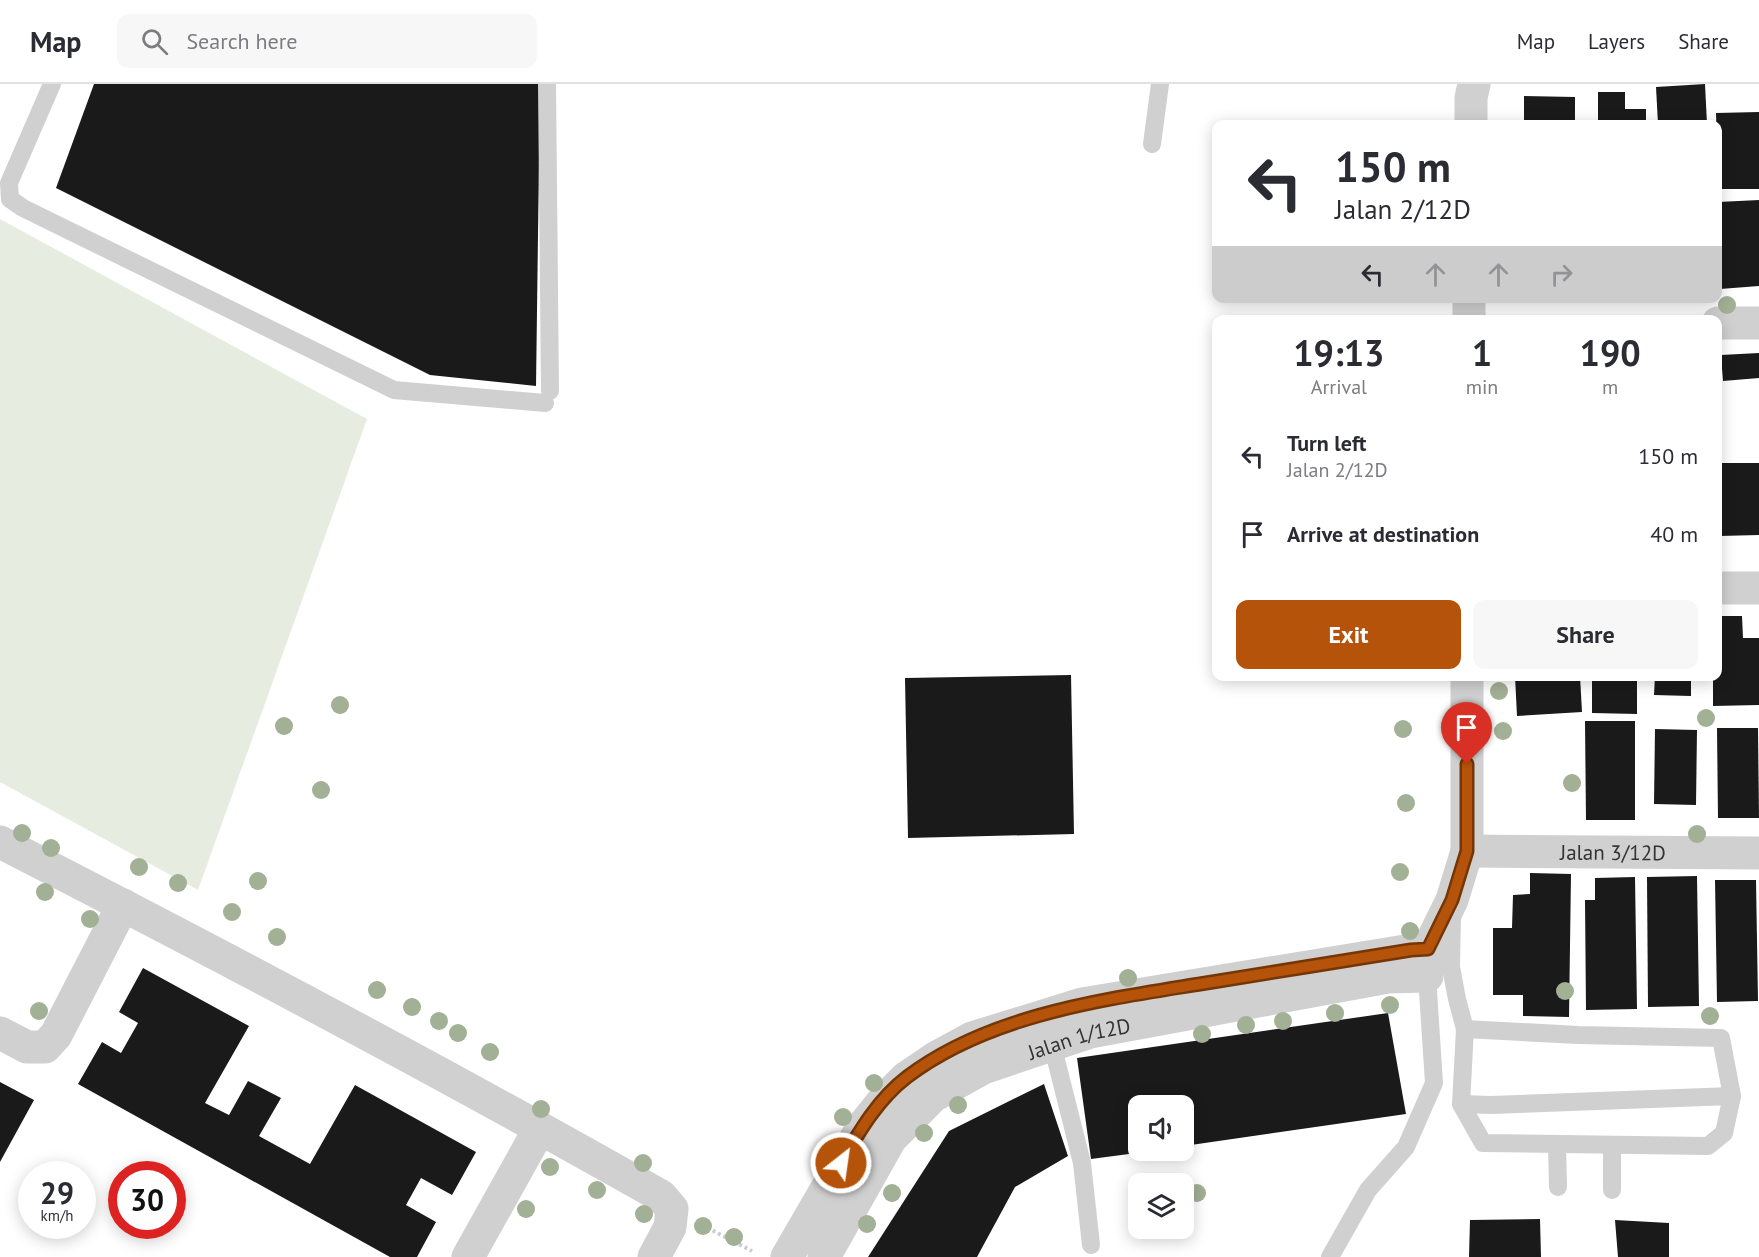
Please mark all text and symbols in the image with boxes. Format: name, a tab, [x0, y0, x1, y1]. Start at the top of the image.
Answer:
search box	[117, 14, 537, 68]
text: Map	[30, 23, 81, 60]
icon: search	[138, 25, 171, 58]
text: Search here	[186, 27, 297, 55]
text: Map	[1517, 28, 1555, 55]
text: Layers	[1588, 28, 1645, 55]
text: Share	[1678, 28, 1729, 55]
text: 150 m	[1335, 139, 1451, 194]
icon: left	[1236, 144, 1314, 222]
text: Jalan 2/12D	[1335, 192, 1471, 226]
icon: left	[1356, 258, 1389, 291]
icon: ahead	[1419, 258, 1452, 291]
icon: ahead	[1482, 258, 1515, 291]
icon: right	[1545, 258, 1578, 291]
text: 19:13	[1293, 329, 1385, 376]
text: 1	[1472, 329, 1492, 376]
text: 190	[1580, 329, 1641, 376]
text: Arrival	[1311, 374, 1367, 400]
text: min	[1466, 374, 1498, 400]
text: m	[1602, 374, 1618, 400]
text: Turn left	[1287, 429, 1367, 457]
icon: left	[1236, 440, 1269, 473]
text: 150 m	[1638, 442, 1698, 470]
text: Jalan 2/12D	[1287, 457, 1388, 483]
icon: arrive	[1236, 518, 1269, 551]
text: Arrive at destination	[1287, 520, 1479, 548]
text: 40 m	[1650, 520, 1698, 548]
button: Exit	[1236, 600, 1461, 669]
button: Share	[1473, 600, 1698, 669]
pin	[1441, 702, 1492, 764]
icon: arrive	[1450, 711, 1483, 744]
street label: Jalan 3/12D	[1559, 838, 1666, 866]
street label: Jalan 1/12D	[1023, 1011, 1132, 1066]
map controls	[1128, 1095, 1194, 1239]
button: sound	[1128, 1095, 1194, 1161]
position arrow	[809, 1131, 873, 1195]
speed limit sign: 30	[108, 1161, 186, 1239]
text: 29	[40, 1173, 74, 1212]
button: layers	[1128, 1173, 1194, 1239]
text: km/h	[41, 1206, 73, 1225]

